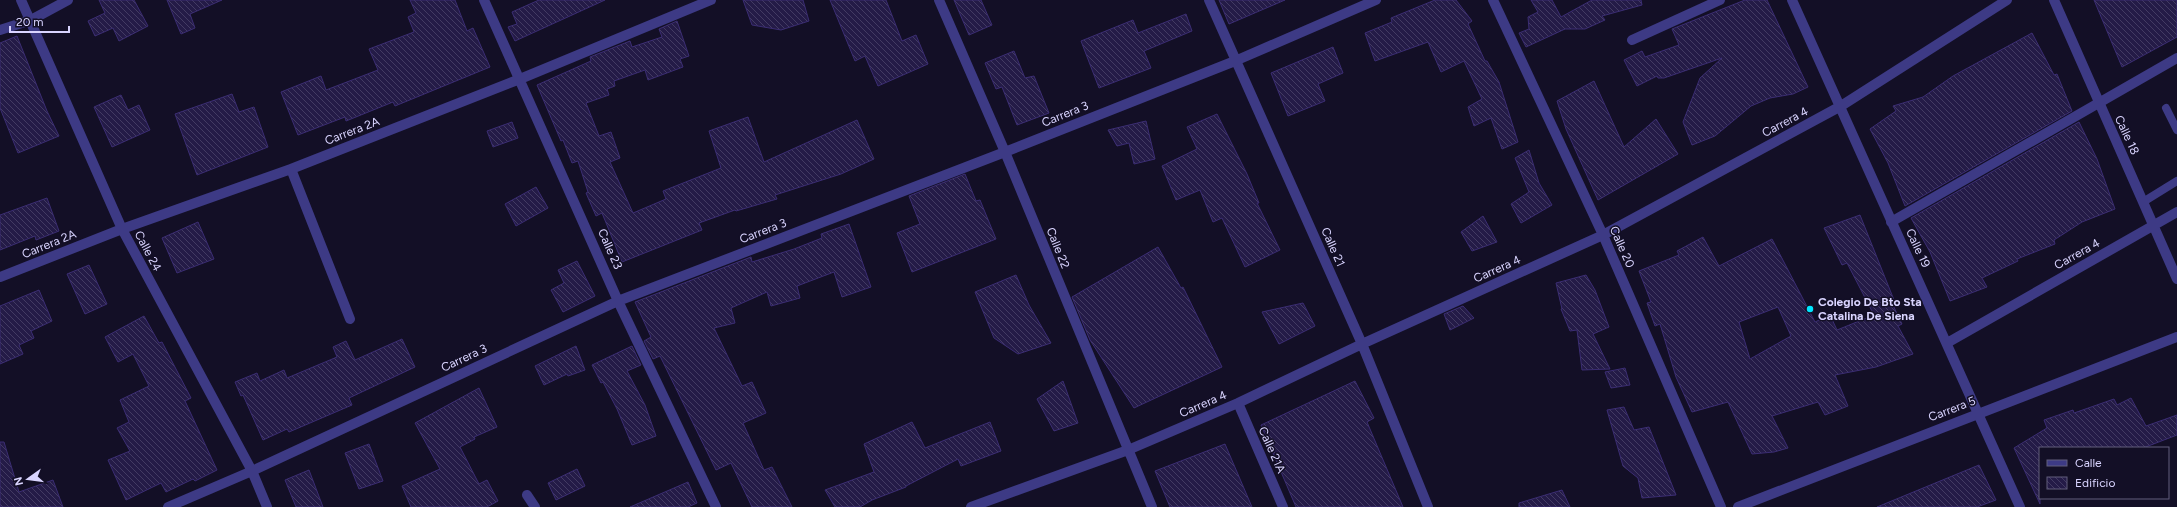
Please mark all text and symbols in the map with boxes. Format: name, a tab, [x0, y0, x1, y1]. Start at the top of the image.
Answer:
scale bar	[10, 8, 69, 34]
text: 20 m	[16, 15, 44, 29]
street label: Carrera 3	[1040, 98, 1090, 130]
street label: Carrera 4	[1760, 104, 1811, 140]
street label: Calle 18	[2112, 113, 2142, 157]
street label: Carrera 2A	[323, 114, 381, 148]
street label: Carrera 3	[738, 216, 788, 246]
street label: Calle 20	[1607, 224, 1637, 270]
street label: Calle 22	[1043, 225, 1073, 271]
street label: Calle 21	[1318, 225, 1348, 269]
street label: Calle 19	[1903, 226, 1933, 270]
street label: Carrera 2A	[20, 227, 78, 261]
street label: Calle 23	[595, 227, 625, 271]
street label: Calle 24	[132, 228, 165, 274]
street label: Carrera 4	[2052, 235, 2103, 272]
street label: Carrera 4	[1471, 252, 1523, 286]
place label: Colegio De Bto Sta Catalina De Siena	[1818, 295, 1922, 323]
marker: Colegio De Bto Sta Catalina De Siena	[1805, 304, 1815, 314]
street label: Carrera 3	[439, 341, 489, 375]
street label: Carrera 4	[1177, 388, 1229, 420]
street label: Carrera 5	[1926, 394, 1978, 424]
street label: Calle 21A	[1256, 425, 1288, 475]
legend	[2039, 447, 2169, 499]
text: Calle	[2075, 456, 2102, 470]
north arrow	[8, 459, 48, 499]
text: N	[11, 476, 26, 487]
text: Edificio	[2075, 476, 2115, 490]

